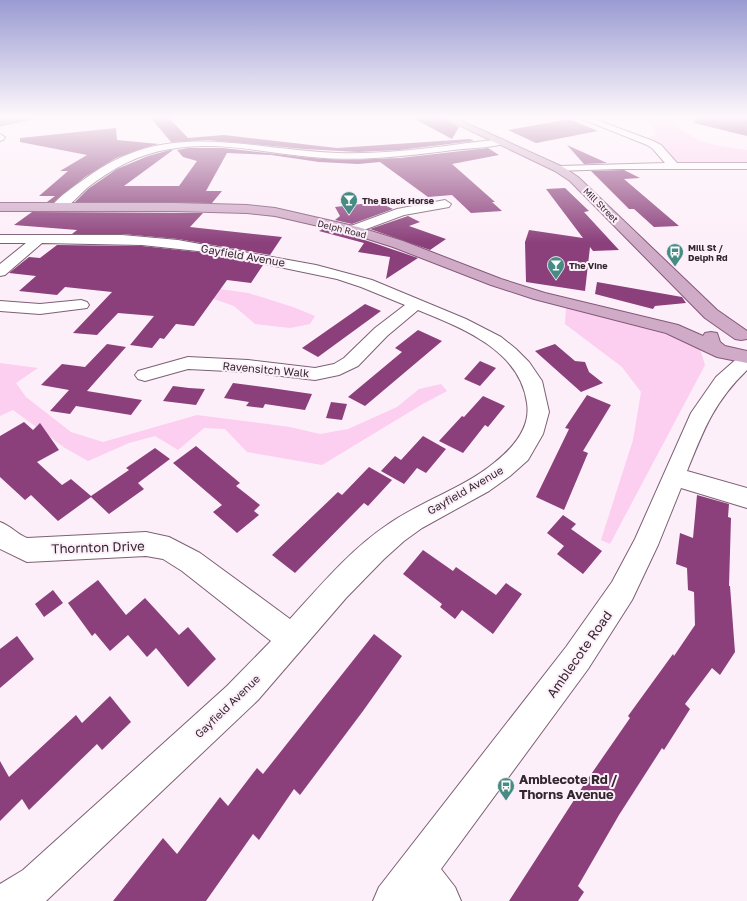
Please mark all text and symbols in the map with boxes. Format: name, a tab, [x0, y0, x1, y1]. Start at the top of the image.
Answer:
street label: Mill Street	[581, 185, 621, 225]
bar icon: The Black Horse	[339, 190, 359, 215]
place label: The Black Horse	[362, 195, 435, 206]
street label: Delph Road	[317, 218, 367, 240]
street label: Gayfield Avenue	[200, 241, 286, 269]
bus stop icon: Mill St / Delph Rd	[665, 242, 685, 267]
place label: Mill St / Delph Rd	[688, 242, 728, 263]
bar icon: The Vine	[546, 255, 566, 280]
place label: The Vine	[569, 260, 608, 271]
street label: Ravensitch Walk	[222, 359, 310, 379]
street label: Gayfield Avenue	[425, 463, 505, 517]
street label: Thornton Drive	[51, 537, 145, 557]
street label: Amblecote Road	[543, 607, 615, 701]
street label: Gayfield Avenue	[192, 672, 262, 740]
place label: Amblecote Rd / Thorns Avenue	[519, 771, 618, 802]
bus stop icon: Amblecote Rd / Thorns Avenue	[496, 776, 516, 801]

